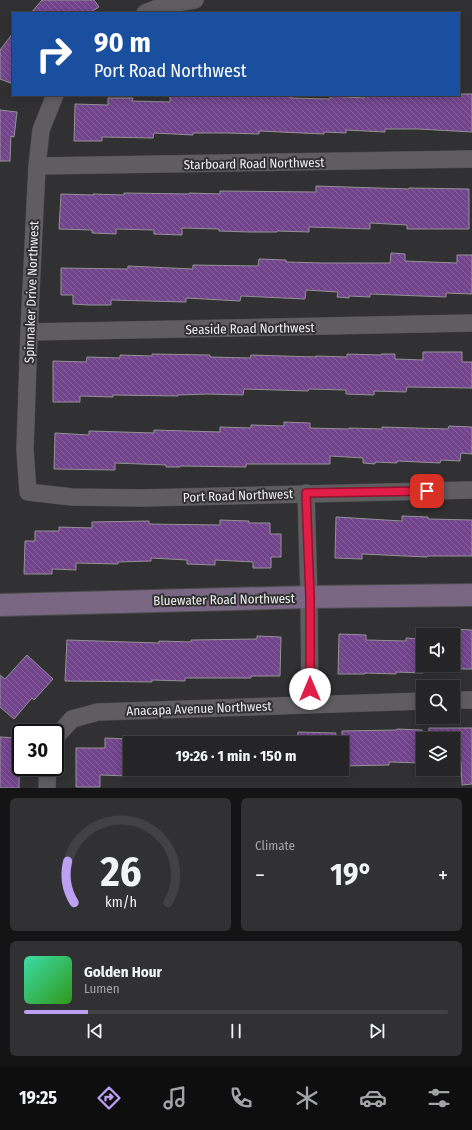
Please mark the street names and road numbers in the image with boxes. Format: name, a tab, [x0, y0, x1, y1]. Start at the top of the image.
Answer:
street label: Starboard Road Northwest	[183, 155, 325, 172]
street label: Spinnaker Drive Northwest	[22, 220, 42, 363]
street label: Seaside Road Northwest	[185, 320, 316, 337]
street label: Port Road Northwest	[183, 486, 294, 505]
street label: Bluewater Road Northwest	[153, 591, 296, 608]
street label: Anacapa Avenue Northwest	[126, 698, 273, 719]

